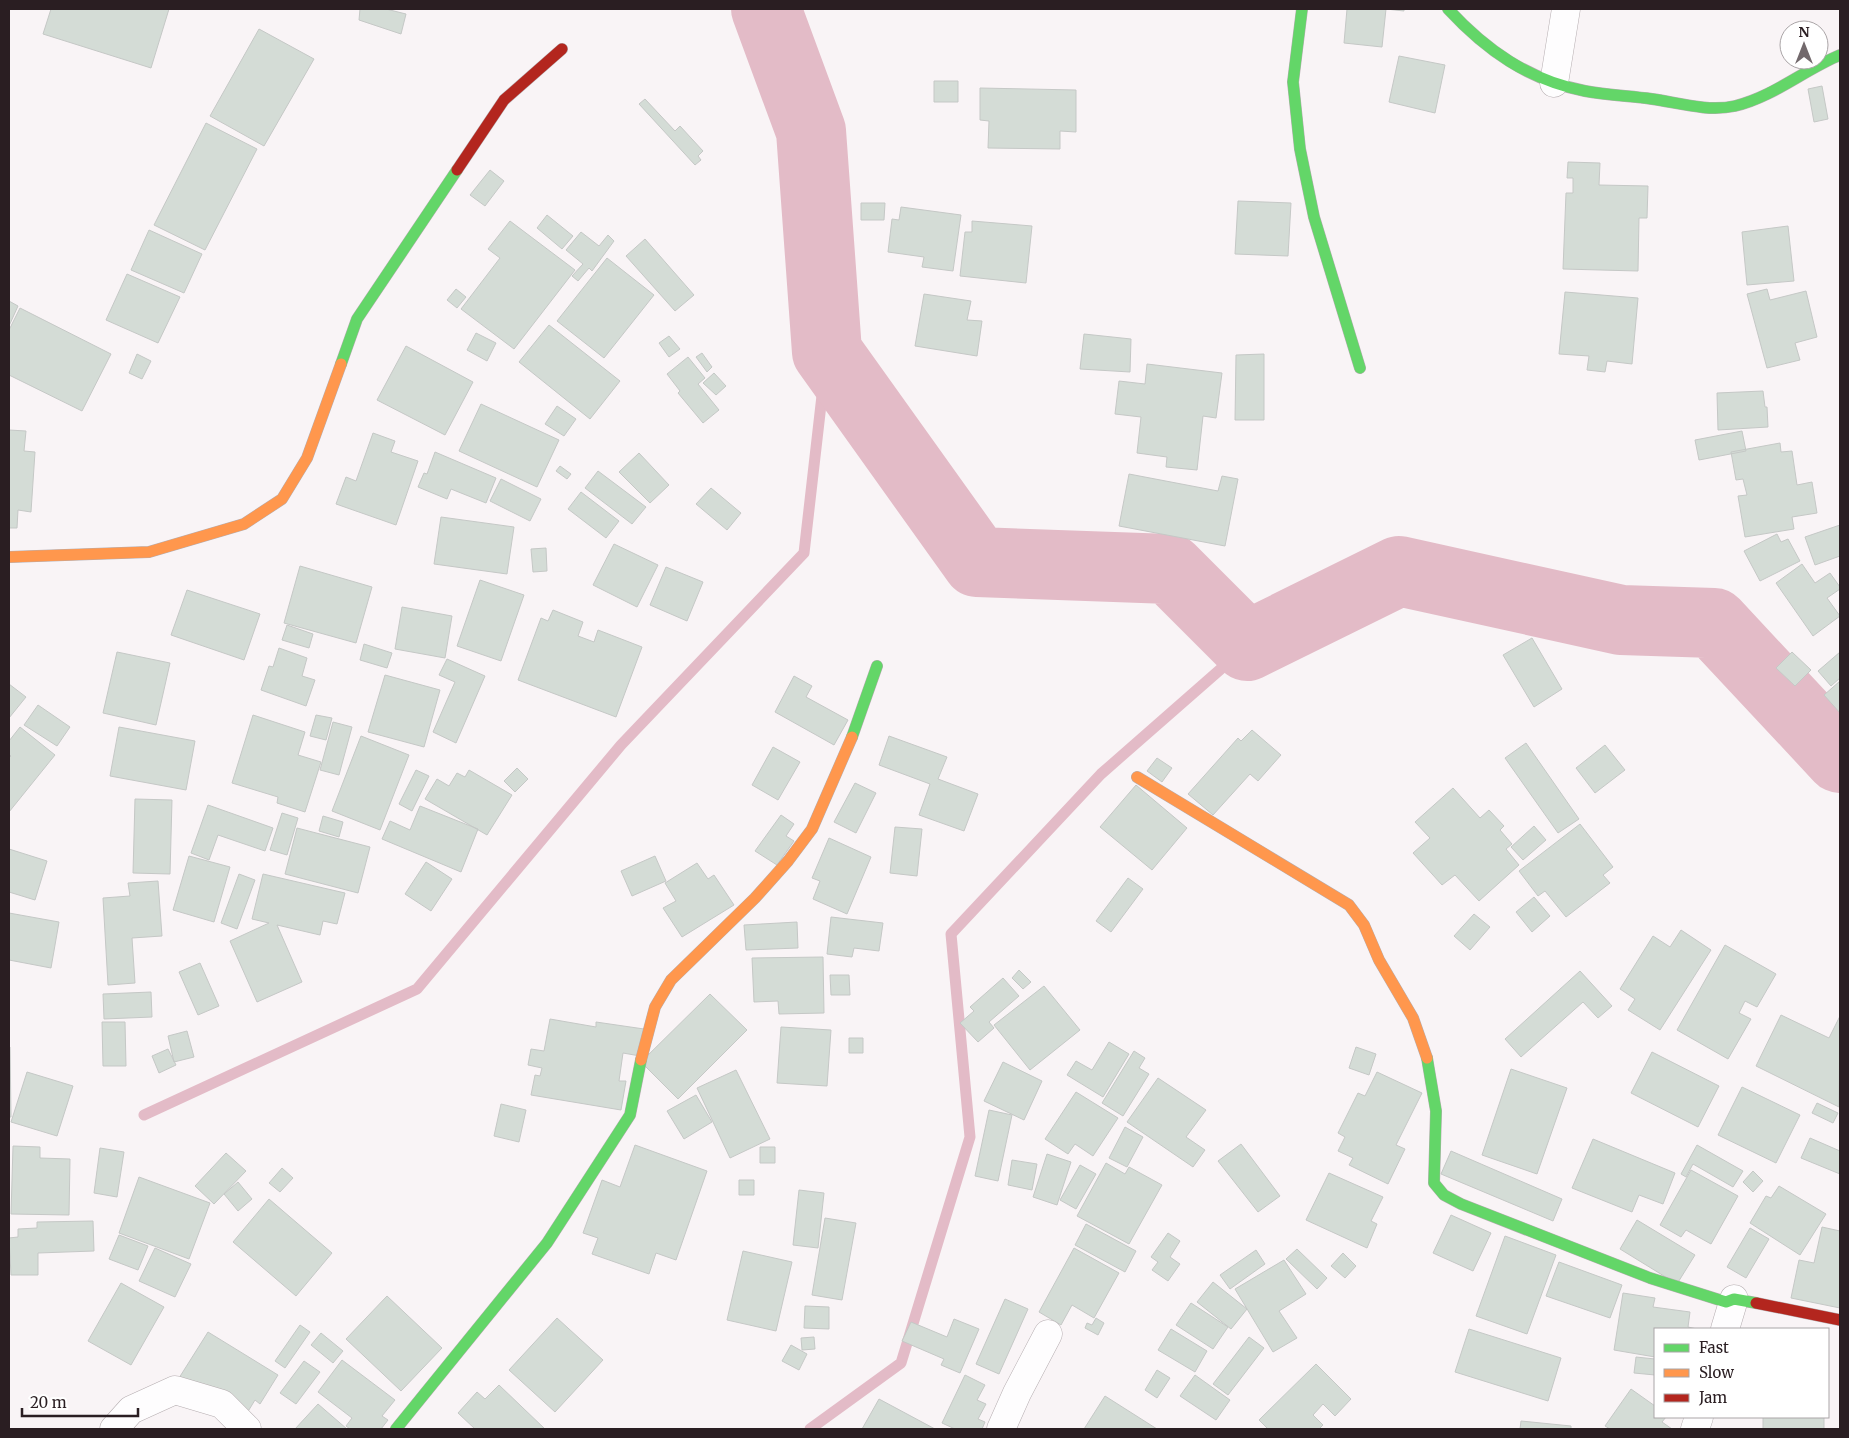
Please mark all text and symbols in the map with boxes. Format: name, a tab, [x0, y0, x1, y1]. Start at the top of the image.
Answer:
north arrow	[1779, 20, 1829, 70]
text: N	[1798, 23, 1810, 41]
legend	[1654, 1328, 1829, 1418]
text: Fast	[1699, 1338, 1729, 1357]
text: Slow	[1699, 1363, 1734, 1382]
scale bar	[22, 1386, 139, 1418]
text: Jam	[1698, 1388, 1727, 1407]
text: 20 m	[30, 1393, 67, 1412]

